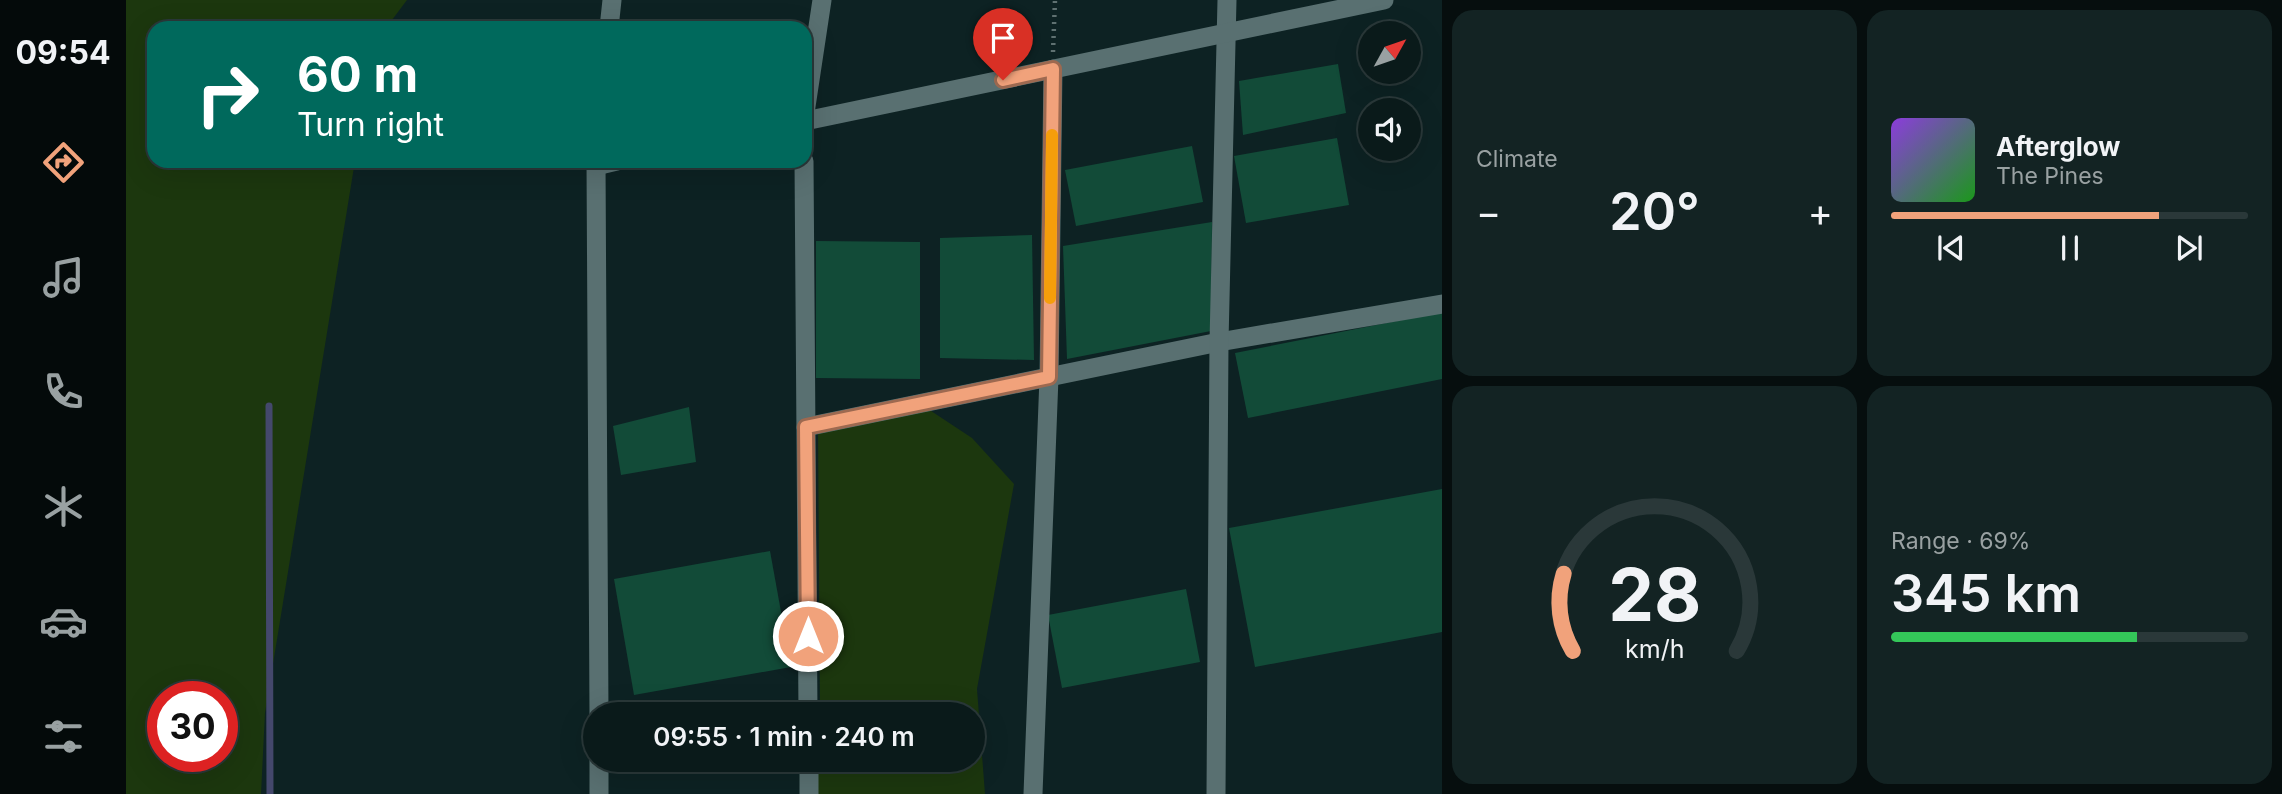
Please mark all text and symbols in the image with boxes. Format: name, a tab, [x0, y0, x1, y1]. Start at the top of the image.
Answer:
pin	[973, 8, 1033, 80]
icon: arrive	[984, 19, 1022, 57]
north arrow	[1358, 21, 1421, 84]
map controls	[1358, 21, 1421, 161]
text: 09:54	[15, 33, 111, 72]
text: 60 m	[297, 45, 418, 104]
icon: right	[182, 49, 273, 140]
button: sound	[1358, 98, 1421, 161]
text: Turn right	[297, 105, 444, 144]
text: Afterglow	[1996, 131, 2120, 162]
icon: directions	[39, 138, 88, 187]
text: Climate	[1476, 145, 1558, 173]
text: The Pines	[1996, 162, 2104, 190]
text: 20°	[1609, 180, 1700, 243]
text: −	[1476, 189, 1501, 235]
text: +	[1808, 189, 1833, 235]
icon: previous	[1932, 229, 1970, 267]
icon: pause	[2051, 229, 2089, 267]
icon: next	[2170, 229, 2208, 267]
icon: music	[39, 253, 88, 302]
icon: phone	[39, 367, 88, 416]
icon: climate	[39, 482, 88, 531]
text: Range · 69%	[1891, 527, 2030, 555]
text: 28	[1608, 550, 1701, 639]
text: 345 km	[1891, 562, 2081, 625]
icon: car	[39, 597, 88, 646]
position arrow	[771, 599, 845, 673]
text: km/h	[1625, 634, 1684, 664]
speed limit sign: 30	[147, 681, 238, 772]
icon: filters	[39, 712, 88, 761]
text: 09:55 · 1 min · 240 m	[653, 721, 915, 752]

